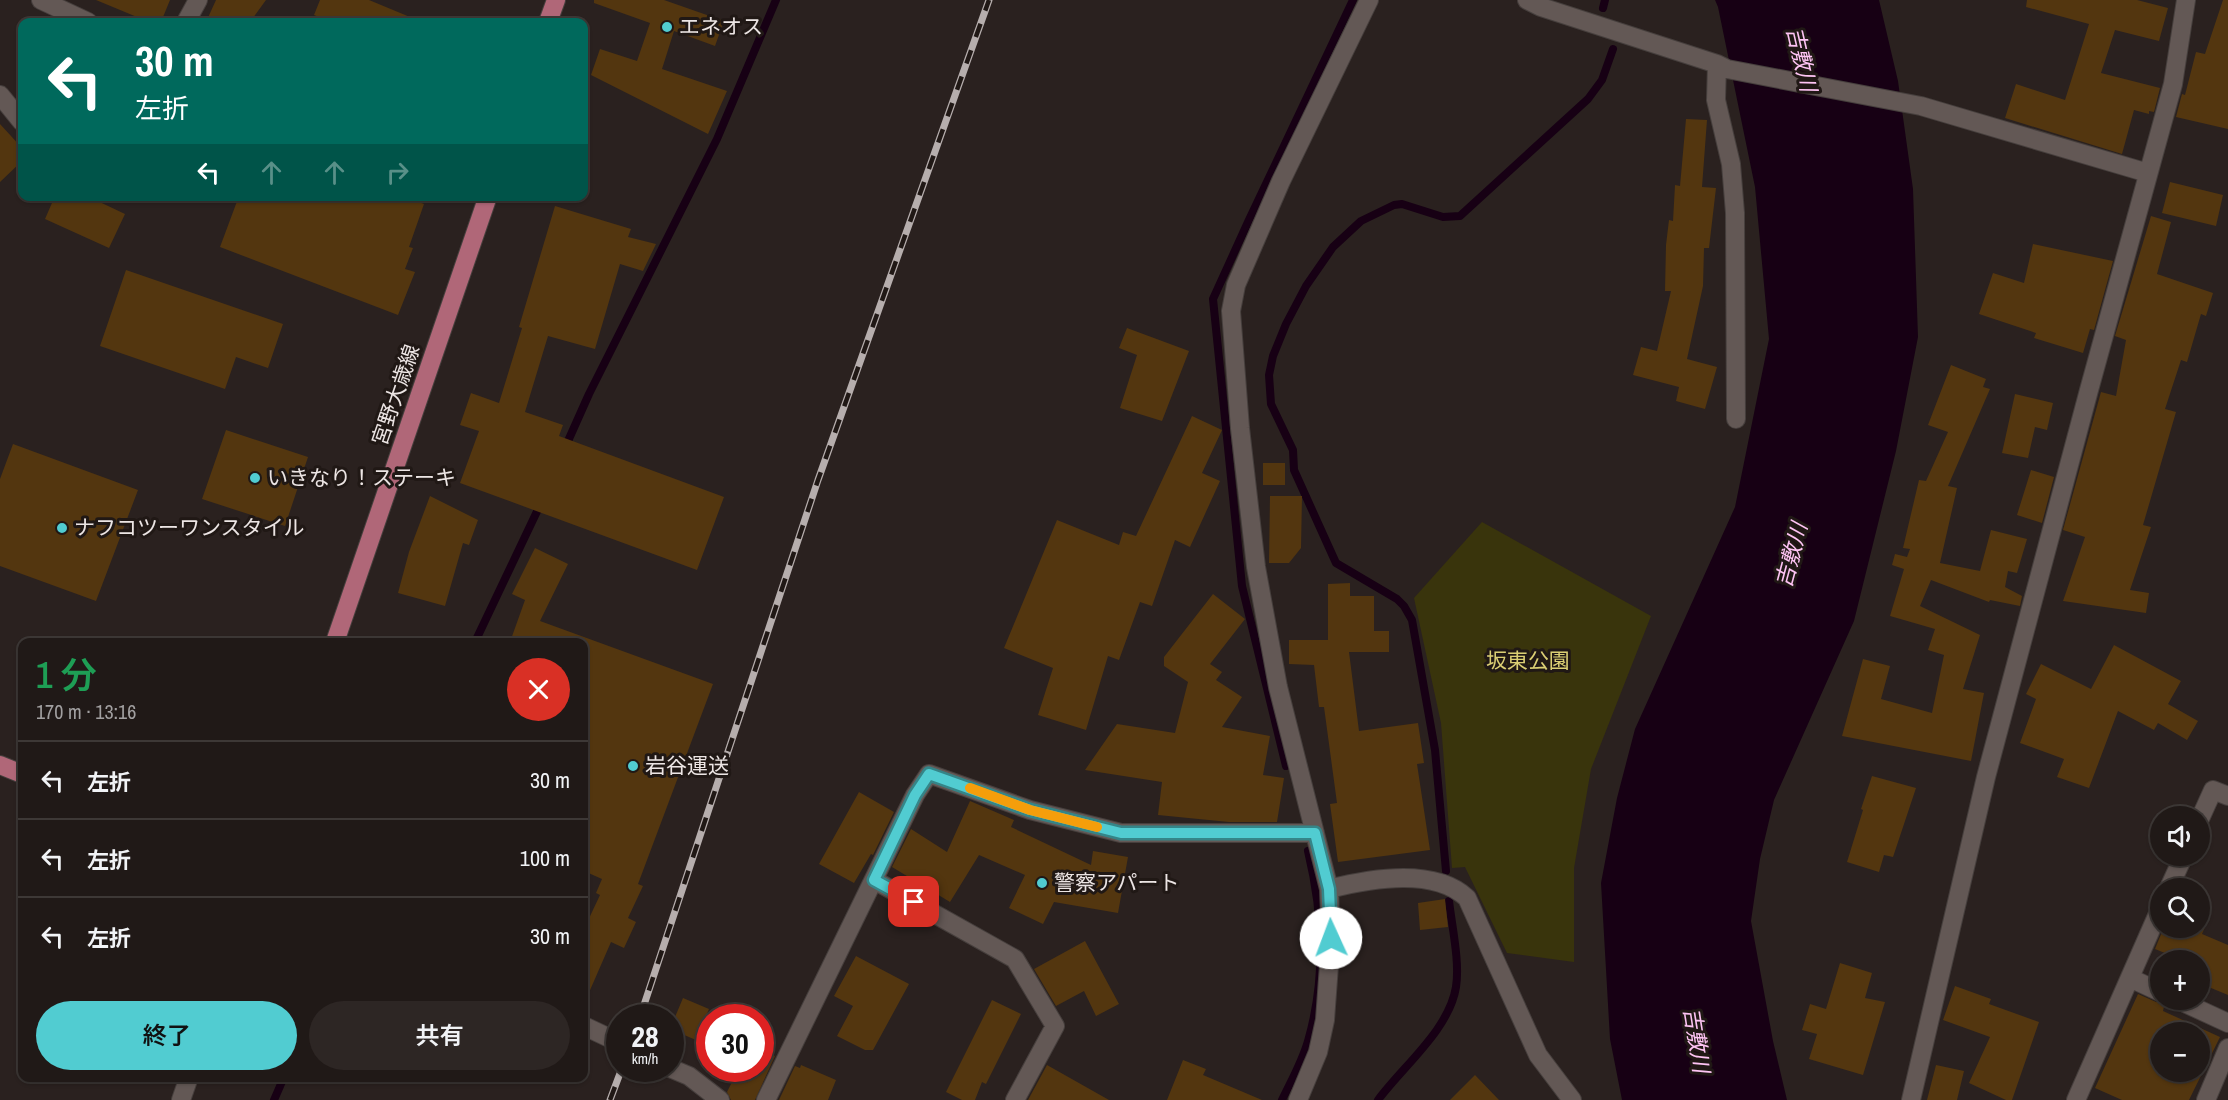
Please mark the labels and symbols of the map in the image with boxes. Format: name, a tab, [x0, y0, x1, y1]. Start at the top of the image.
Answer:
place label: エネオス	[679, 12, 763, 41]
marker: エネオス	[660, 20, 674, 34]
water label: 吉敷川	[1780, 23, 1824, 96]
street label: 宮野大歳線	[365, 340, 426, 449]
place label: いきなり！ステーキ	[267, 463, 456, 492]
marker: いきなり！ステーキ	[248, 471, 262, 485]
place label: ナフコツーワンスタイル	[74, 513, 305, 542]
water label: 吉敷川	[1768, 517, 1815, 591]
marker: ナフコツーワンスタイル	[55, 521, 69, 535]
park label: 坂東公園	[1486, 646, 1570, 675]
place label: 岩谷運送	[645, 751, 729, 780]
marker: 岩谷運送	[626, 759, 640, 773]
place label: 警察アパート	[1054, 868, 1180, 897]
pin	[888, 876, 939, 927]
marker: 警察アパート	[1035, 876, 1049, 890]
position arrow	[1299, 906, 1363, 970]
speed limit sign: 30	[696, 1004, 774, 1082]
water label: 吉敷川	[1677, 1005, 1717, 1077]

